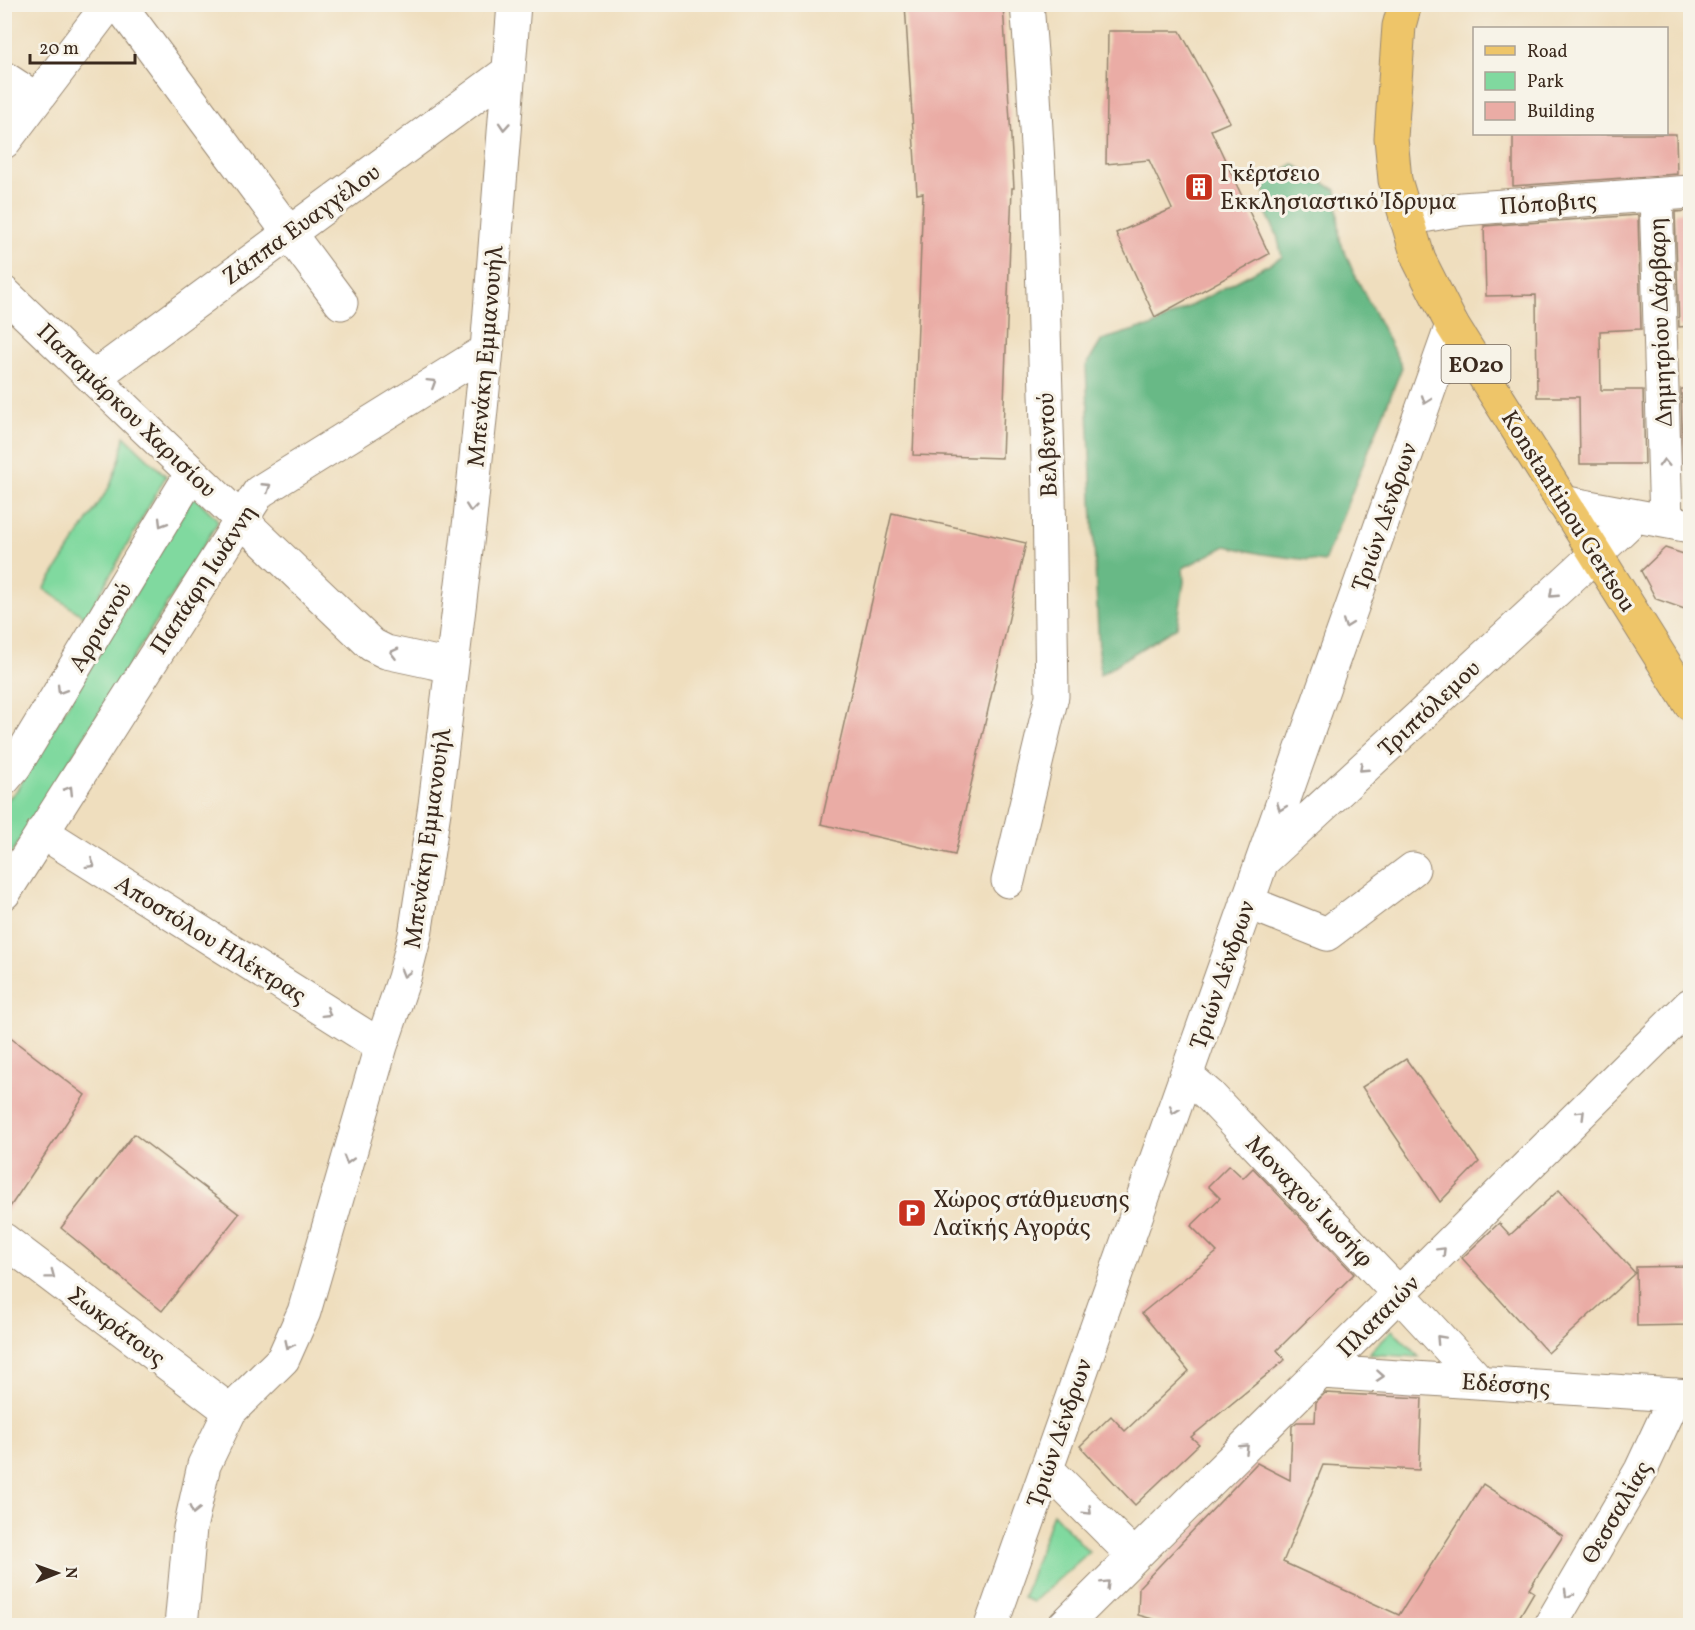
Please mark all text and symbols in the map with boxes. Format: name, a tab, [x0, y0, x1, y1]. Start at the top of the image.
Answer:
scale bar	[30, 27, 135, 65]
legend	[1473, 27, 1668, 135]
text: 20 m	[39, 37, 79, 62]
text: Road	[1527, 40, 1568, 65]
text: Park	[1527, 70, 1564, 95]
text: Building	[1527, 100, 1595, 125]
one-way arrow	[498, 121, 511, 130]
street label: Ζάππα Ευαγγέλου	[216, 157, 388, 295]
place label: Γκέρτσειο Εκκλησιαστικό Ίδρυμα	[1220, 158, 1456, 220]
building icon: Γκέρτσειο Εκκλησιαστικό Ίδρυμα	[1183, 171, 1215, 203]
street label: Πόποβιτς	[1498, 185, 1598, 225]
street label: Δημητρίου Δάρβαρη	[1641, 216, 1683, 427]
street label: Μπενάκη Εμμανουήλ	[460, 244, 514, 469]
street label: Παπαμάρκου Χαρισίου	[28, 316, 223, 506]
road number: ΕΟ20	[1442, 345, 1510, 383]
one-way arrow	[426, 379, 436, 391]
street label: Βελβεντού	[1030, 392, 1068, 498]
one-way arrow	[1420, 394, 1433, 405]
street label: Konstantinou Gertsou	[1491, 404, 1643, 620]
street label: Τριών Δένδρων	[1345, 438, 1427, 597]
one-way arrow	[1658, 458, 1670, 467]
one-way arrow	[260, 483, 271, 494]
street label: Παπάφη Ιωάννη	[143, 498, 266, 662]
one-way arrow	[465, 504, 478, 513]
one-way arrow	[158, 517, 170, 527]
street label: Αρριανού	[62, 577, 142, 679]
one-way arrow	[1549, 587, 1560, 598]
one-way arrow	[1341, 618, 1354, 629]
one-way arrow	[389, 648, 399, 661]
street label: Τριπτόλεμου	[1372, 653, 1489, 766]
one-way arrow	[57, 684, 69, 694]
street label: Μπενάκη Εμμανουήλ	[397, 725, 461, 951]
one-way arrow	[1359, 761, 1370, 772]
one-way arrow	[62, 786, 73, 797]
one-way arrow	[1276, 802, 1289, 812]
one-way arrow	[85, 856, 96, 867]
street label: Αποστόλου Ηλέκτρας	[107, 868, 312, 1014]
street label: Τριών Δένδρων	[1183, 896, 1265, 1055]
one-way arrow	[400, 967, 412, 978]
one-way arrow	[321, 1005, 331, 1017]
one-way arrow	[1168, 1104, 1181, 1115]
one-way arrow	[1574, 1110, 1585, 1121]
street label: Μοναχού Ιωσήφ	[1237, 1129, 1380, 1276]
one-way arrow	[343, 1155, 356, 1165]
place label: Χώρος στάθμευσης Λαϊκής Αγοράς	[933, 1184, 1130, 1246]
parking icon: Χώρος στάθμευσης Λαϊκής Αγοράς	[896, 1197, 928, 1229]
one-way arrow	[1435, 1247, 1446, 1258]
one-way arrow	[44, 1268, 55, 1279]
street label: Πλαταιών	[1330, 1268, 1429, 1366]
street label: Σωκράτους	[60, 1279, 172, 1376]
one-way arrow	[1437, 1336, 1448, 1347]
one-way arrow	[285, 1339, 297, 1350]
street label: Τριών Δένδρων	[1020, 1354, 1102, 1513]
street label: Εδέσσης	[1460, 1366, 1551, 1406]
one-way arrow	[1376, 1369, 1385, 1382]
one-way arrow	[1237, 1444, 1248, 1455]
street label: Θεσσαλίας	[1574, 1455, 1661, 1571]
one-way arrow	[1081, 1503, 1092, 1514]
one-way arrow	[189, 1505, 202, 1515]
north arrow	[27, 1543, 87, 1603]
text: N	[59, 1567, 81, 1579]
one-way arrow	[1098, 1581, 1109, 1592]
one-way arrow	[1564, 1588, 1576, 1598]

